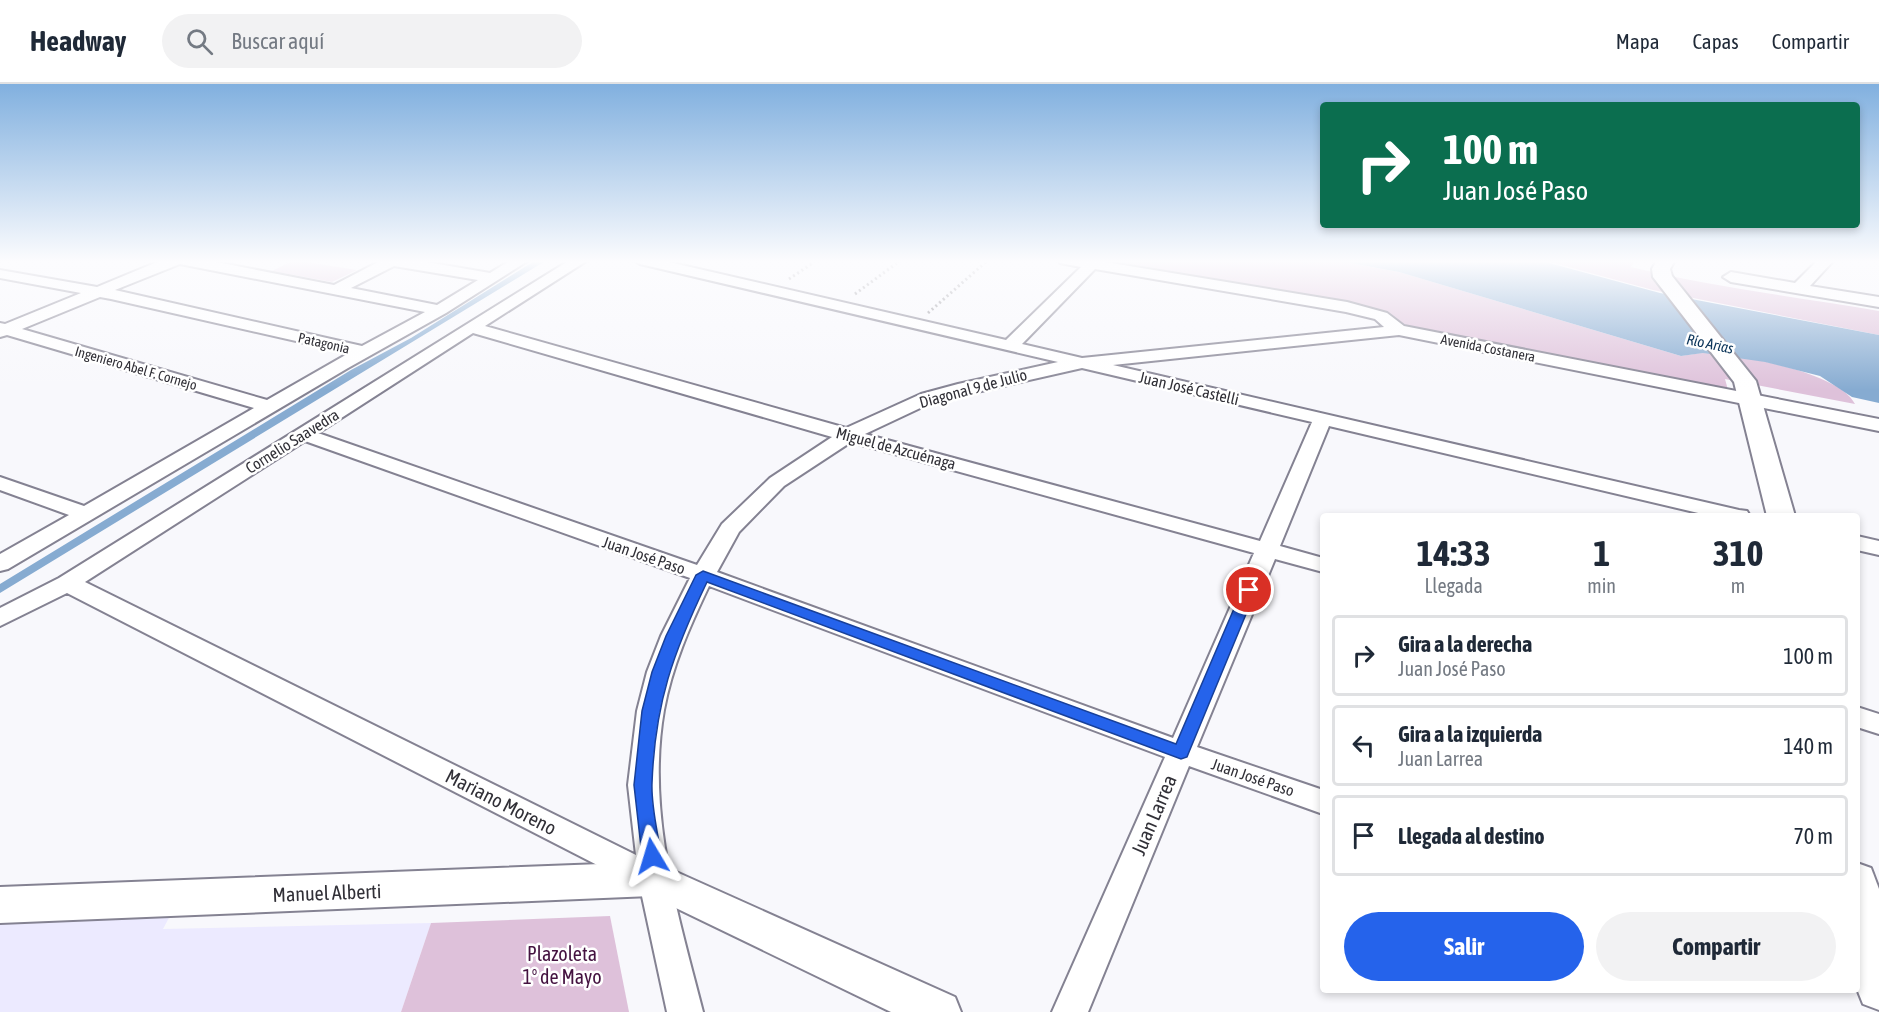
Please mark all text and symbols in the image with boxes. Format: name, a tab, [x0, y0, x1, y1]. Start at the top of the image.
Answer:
search box	[162, 14, 582, 68]
text: Headway	[30, 25, 126, 57]
icon: search	[183, 25, 216, 58]
text: Buscar aquí	[231, 28, 324, 54]
text: Mapa	[1616, 29, 1659, 53]
text: Capas	[1692, 29, 1739, 53]
text: Compartir	[1772, 29, 1849, 53]
text: 100 m	[1443, 125, 1538, 173]
icon: right	[1344, 126, 1422, 204]
text: Juan José Paso	[1443, 175, 1588, 206]
street label: Patagonia	[297, 329, 351, 357]
water label: Río Arias	[1685, 330, 1735, 357]
street label: Avenida Costanera	[1439, 331, 1537, 365]
street label: Ingeniero Abel F. Cornejo	[73, 343, 199, 393]
street label: Diagonal 9 de Julio	[917, 365, 1029, 412]
street label: Juan José Castelli	[1137, 368, 1241, 408]
street label: Cornelio Saavedra	[242, 405, 342, 477]
street label: Miguel de Azcuénaga	[834, 423, 958, 474]
street label: Juan José Paso	[600, 532, 688, 578]
text: 14:33	[1417, 532, 1491, 574]
text: 1	[1593, 532, 1610, 574]
text: 310	[1713, 532, 1763, 574]
pin	[1223, 564, 1274, 615]
icon: arrive	[1232, 573, 1265, 606]
text: Llegada	[1425, 574, 1483, 597]
text: min	[1587, 574, 1616, 597]
text: m	[1731, 574, 1745, 597]
text: Gira a la derecha	[1398, 631, 1532, 657]
icon: right	[1347, 639, 1380, 672]
text: 100 m	[1783, 643, 1833, 669]
text: Juan José Paso	[1398, 657, 1506, 680]
text: Gira a la izquierda	[1398, 721, 1542, 747]
icon: left	[1347, 729, 1380, 762]
text: 140 m	[1783, 733, 1833, 759]
text: Juan Larrea	[1398, 747, 1483, 770]
street label: Juan José Paso	[1209, 754, 1297, 800]
street label: Mariano Moreno	[442, 764, 560, 839]
street label: Juan Larrea	[1126, 771, 1181, 858]
icon: arrive	[1347, 819, 1380, 852]
text: Llegada al destino	[1398, 823, 1545, 849]
text: 70 m	[1793, 823, 1833, 849]
position arrow	[620, 824, 684, 888]
street label: Manuel Alberti	[272, 879, 382, 906]
button: Salir	[1344, 912, 1584, 981]
button: Compartir	[1596, 912, 1836, 981]
park label: Plazoleta 1° de Mayo	[522, 942, 602, 988]

